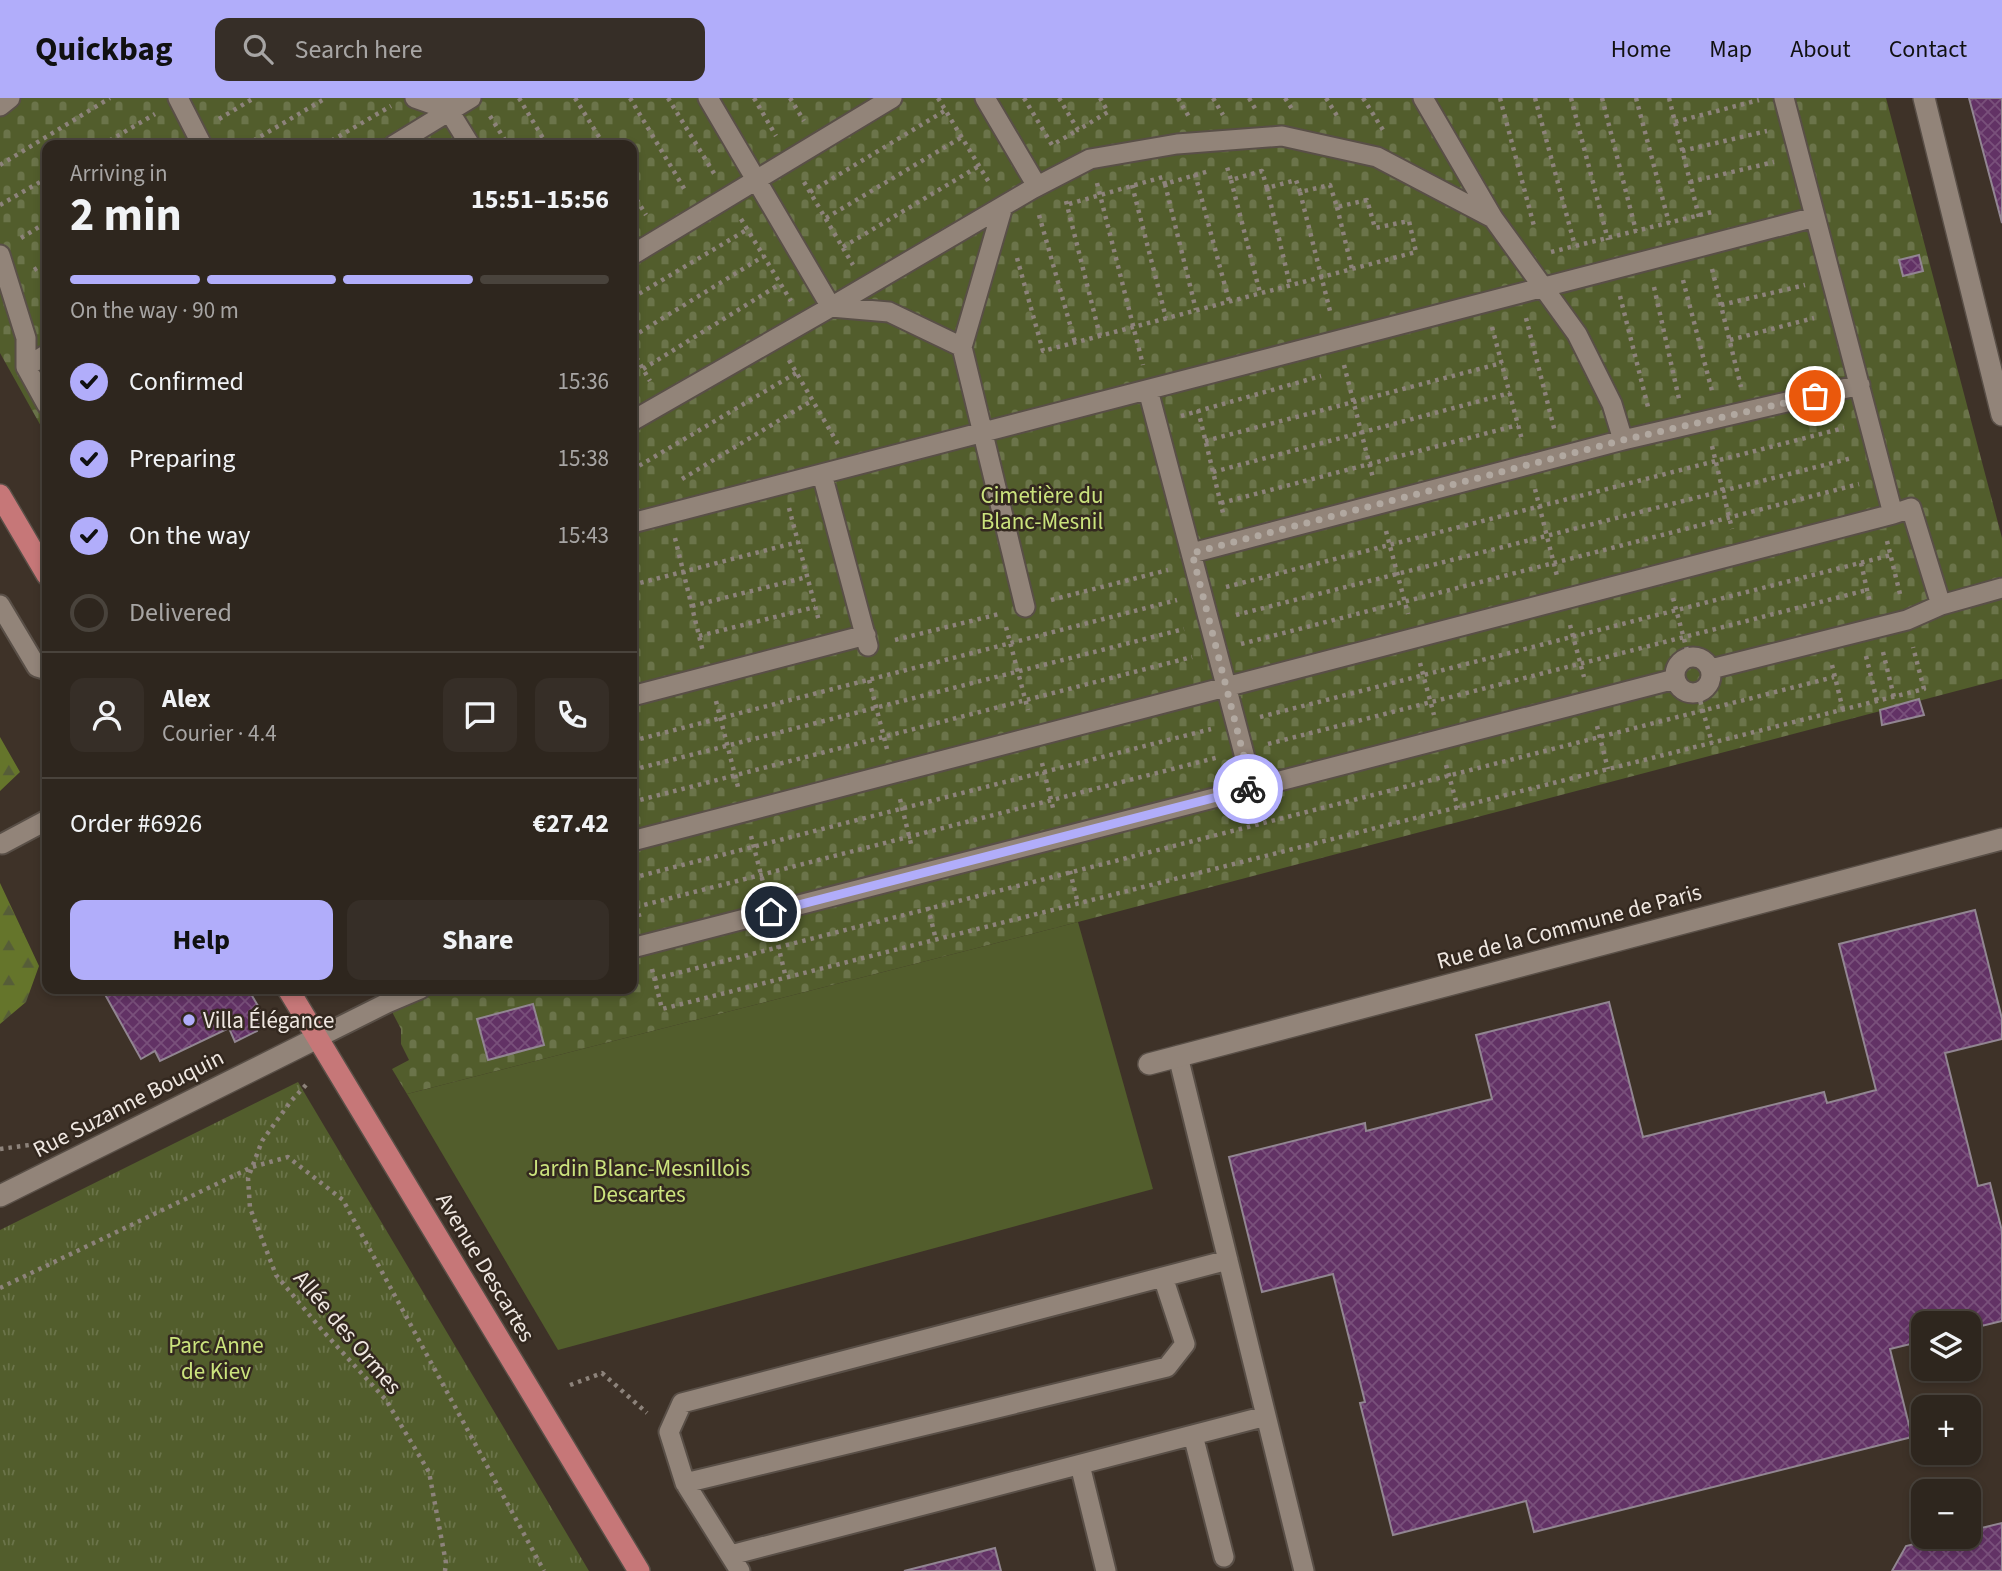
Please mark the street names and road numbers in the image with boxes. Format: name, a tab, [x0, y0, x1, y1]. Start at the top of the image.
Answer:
street label: Rue de la Commune de Paris	[1433, 875, 1705, 978]
street label: Rue Suzanne Bouquin	[27, 1041, 229, 1166]
street label: Avenue Descartes	[428, 1186, 543, 1348]
street label: Allée des Ormes	[286, 1263, 410, 1402]

